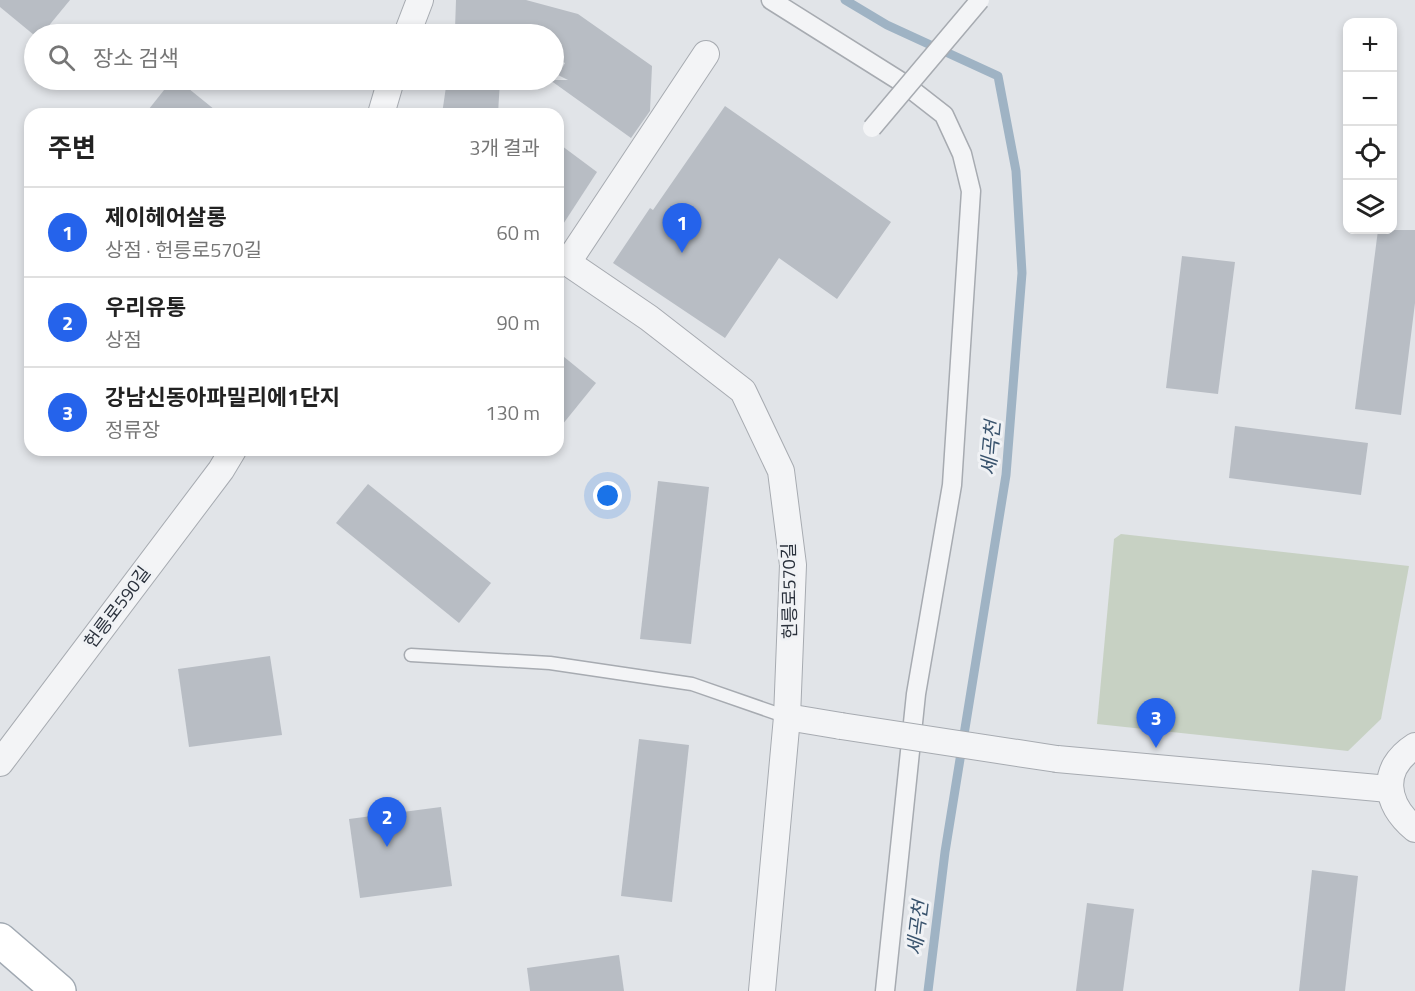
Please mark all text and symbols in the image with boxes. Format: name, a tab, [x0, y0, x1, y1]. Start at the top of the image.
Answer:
map controls	[1343, 18, 1397, 234]
button: +	[1343, 18, 1397, 72]
search box	[24, 24, 564, 90]
icon: search	[45, 41, 78, 74]
text: 장소 검색	[93, 41, 179, 75]
button: −	[1343, 72, 1397, 126]
button: locate	[1343, 126, 1397, 180]
text: 주변	[48, 128, 96, 167]
text: 3개 결과	[469, 132, 540, 163]
button: layers	[1343, 180, 1397, 234]
text: 제이헤어살롱	[105, 200, 226, 234]
pin: 1	[662, 204, 702, 253]
text: 1	[62, 217, 73, 248]
text: 60 m	[496, 217, 540, 248]
text: 상점 · 헌릉로570길	[105, 234, 262, 265]
text: 우리유통	[105, 290, 186, 324]
text: 2	[62, 307, 73, 338]
text: 90 m	[496, 307, 540, 338]
text: 상점	[105, 324, 142, 355]
text: 강남신동아파밀리에1단지	[105, 380, 340, 414]
text: 3	[62, 397, 73, 428]
text: 130 m	[485, 397, 540, 428]
text: 정류장	[105, 414, 160, 445]
water label: 세곡천	[972, 417, 1008, 477]
your location	[593, 481, 622, 510]
street label: 헌릉로570길	[775, 543, 803, 639]
street label: 헌릉로590길	[77, 560, 157, 654]
pin: 3	[1136, 698, 1176, 748]
pin: 2	[368, 798, 406, 847]
water label: 세곡천	[898, 896, 936, 957]

